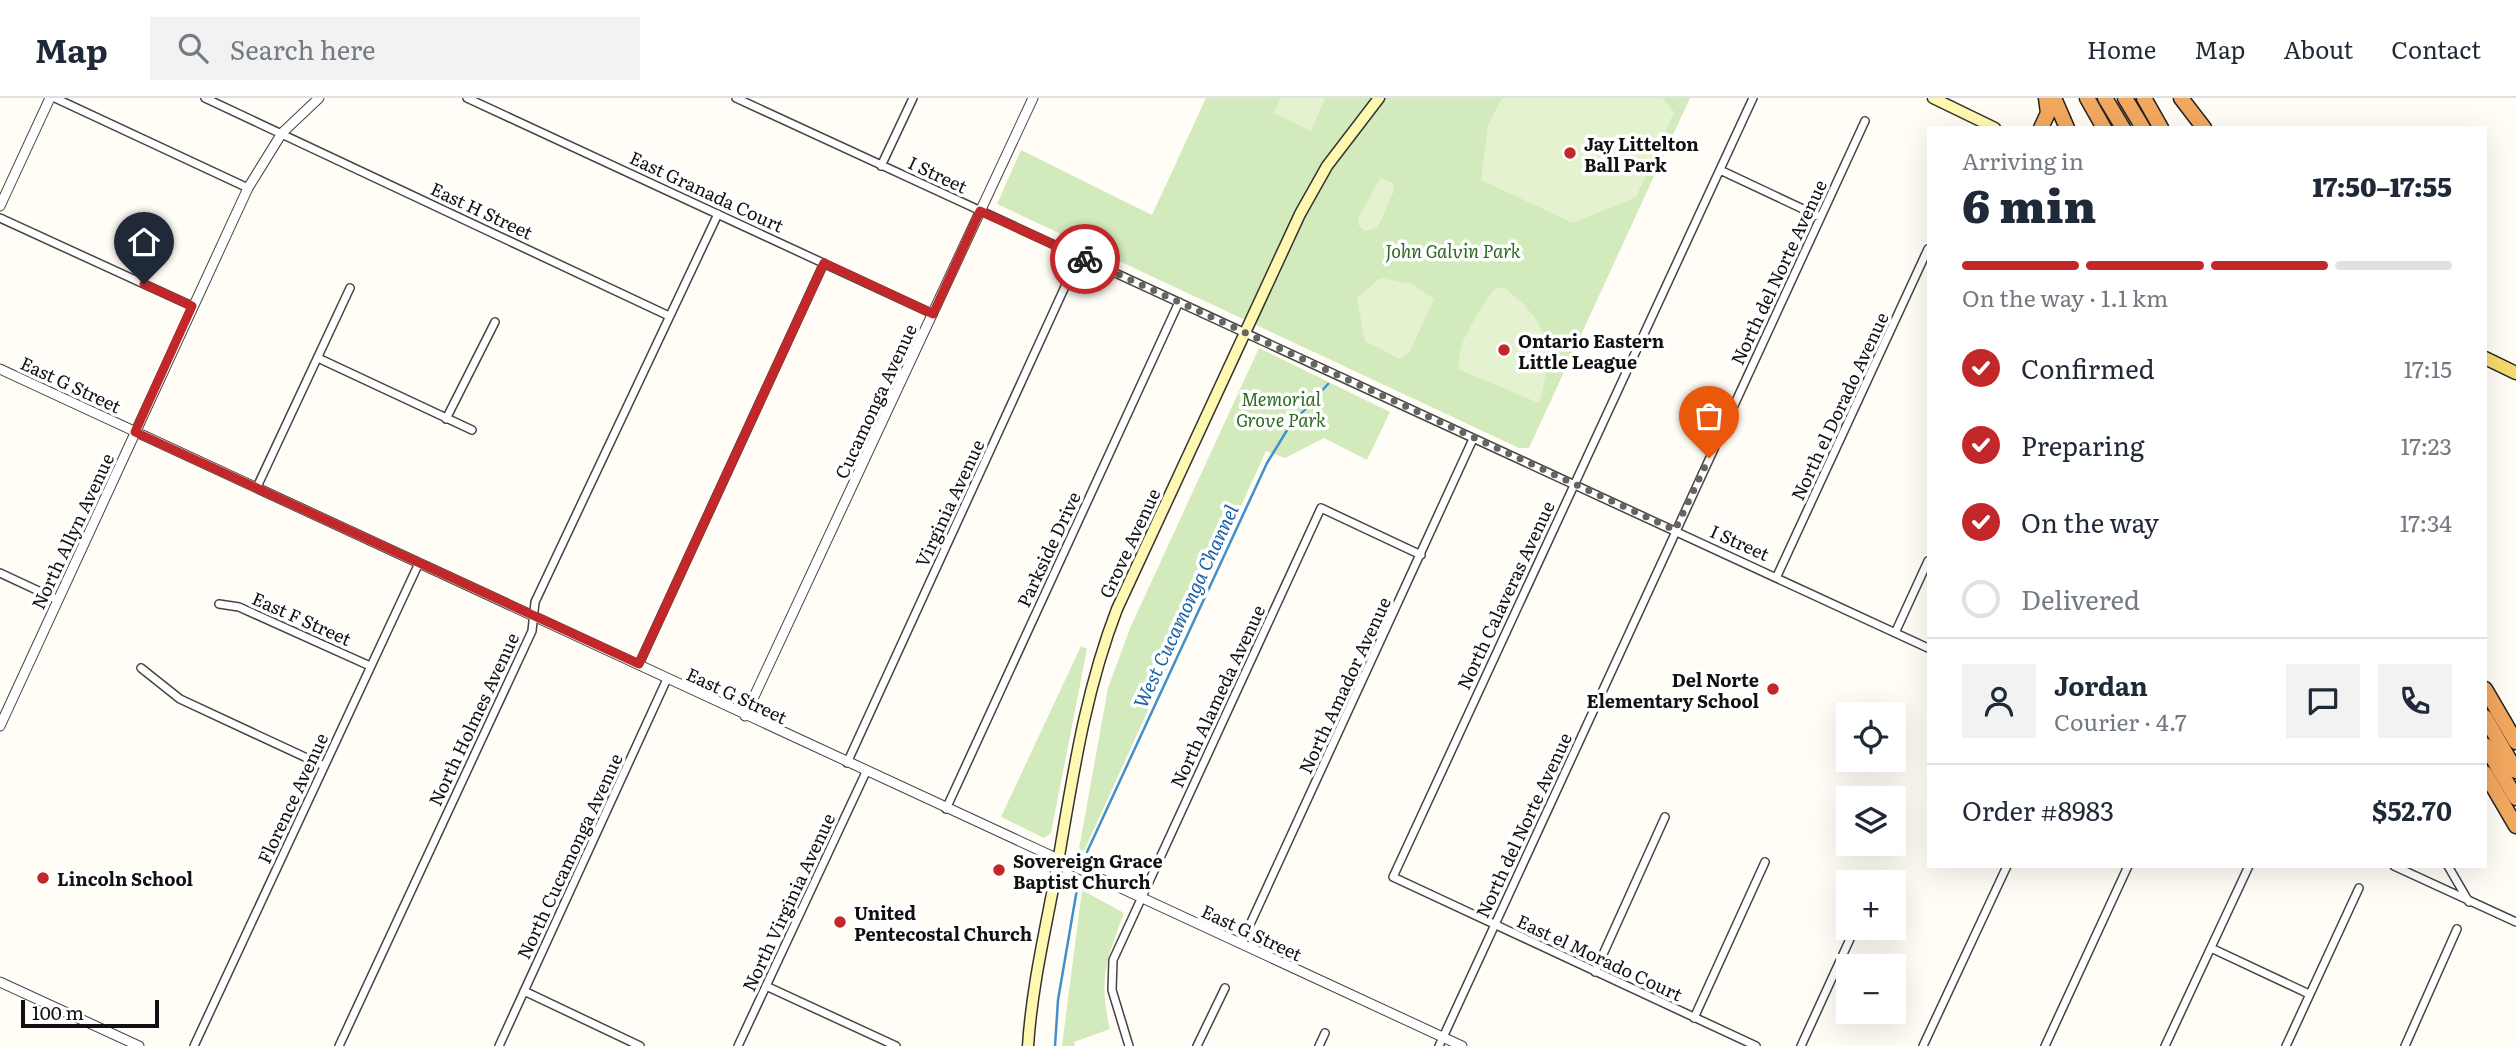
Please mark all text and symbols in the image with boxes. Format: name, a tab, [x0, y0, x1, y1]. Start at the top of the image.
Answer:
search box	[150, 17, 640, 80]
text: Map	[35, 24, 108, 73]
icon: search	[174, 29, 212, 67]
text: Search here	[230, 29, 376, 68]
text: Home	[2087, 31, 2156, 66]
text: Map	[2194, 31, 2245, 66]
text: About	[2283, 31, 2353, 66]
text: Contact	[2391, 31, 2481, 66]
place label: Jay Littelton Ball Park	[1584, 130, 1699, 178]
street label: East Granada Court	[625, 143, 789, 239]
text: Arriving in	[1962, 143, 2084, 177]
marker: Jay Littelton Ball Park	[1562, 145, 1578, 161]
street label: I Street	[904, 149, 973, 200]
text: 17:50–17:55	[2312, 166, 2452, 205]
text: 6 min	[1962, 169, 2096, 237]
street label: East H Street	[426, 175, 538, 246]
street label: North del Norte Avenue	[1723, 175, 1833, 369]
pin	[114, 212, 174, 284]
icon: home	[125, 223, 163, 261]
courier	[1050, 224, 1120, 294]
park label: John Galvin Park	[1385, 237, 1521, 264]
icon: bike	[1066, 240, 1104, 278]
text: On the way · 1.1 km	[1962, 280, 2168, 314]
street label: North el Dorado Avenue	[1783, 307, 1895, 505]
street label: Cucamonga Avenue	[827, 319, 923, 483]
place label: Ontario Eastern Little League	[1518, 327, 1665, 375]
marker: Ontario Eastern Little League	[1496, 342, 1512, 358]
text: Confirmed	[2021, 348, 2155, 387]
street label: East G Street	[16, 349, 126, 419]
icon: check	[1962, 349, 2000, 387]
text: 17:15	[2403, 351, 2452, 385]
park label: Memorial Grove Park	[1236, 385, 1326, 433]
pin	[1679, 386, 1739, 458]
icon: bag	[1690, 397, 1728, 435]
text: Preparing	[2021, 425, 2144, 464]
icon: check	[1962, 426, 2000, 464]
text: 17:23	[2401, 428, 2452, 462]
street label: Virginia Avenue	[908, 435, 990, 571]
street label: North Allyn Avenue	[24, 448, 120, 614]
street label: Grove Avenue	[1092, 484, 1166, 602]
street label: Parkside Drive	[1009, 487, 1087, 611]
street label: North Calaveras Avenue	[1449, 496, 1561, 694]
water label: West Cucamonga Channel	[1125, 499, 1245, 712]
text: On the way	[2021, 502, 2159, 541]
icon: check	[1962, 503, 2000, 541]
text: 17:34	[2400, 505, 2452, 539]
street label: I Street	[1706, 517, 1775, 567]
text: Delivered	[2021, 579, 2140, 618]
street label: East F Street	[248, 584, 357, 652]
street label: North Amador Avenue	[1291, 592, 1397, 778]
street label: North Alameda Avenue	[1163, 600, 1271, 792]
street label: North Holmes Avenue	[421, 628, 525, 810]
street label: East G Street	[682, 660, 792, 730]
button: person	[1962, 664, 2036, 738]
button: chat	[2286, 664, 2360, 738]
button: phone	[2378, 664, 2452, 738]
text: Jordan	[2054, 665, 2148, 704]
place label: Del Norte Elementary School	[1587, 666, 1759, 714]
marker: Del Norte Elementary School	[1765, 681, 1781, 697]
map controls	[1836, 702, 1906, 1024]
button: locate	[1836, 702, 1906, 772]
text: Courier · 4.7	[2054, 704, 2187, 738]
street label: Florence Avenue	[250, 728, 334, 868]
street label: North del Norte Avenue	[1468, 728, 1578, 922]
street label: North Cucamonga Avenue	[509, 749, 629, 963]
button: layers	[1836, 786, 1906, 856]
text: Order #8983	[1962, 790, 2114, 829]
text: $52.70	[2372, 790, 2452, 829]
street label: North Virginia Avenue	[735, 808, 841, 996]
place label: Sovereign Grace Baptist Church	[1013, 847, 1163, 895]
marker: Sovereign Grace Baptist Church	[991, 862, 1007, 878]
place label: Lincoln School	[57, 865, 194, 892]
marker: Lincoln School	[35, 870, 51, 886]
button: +	[1836, 870, 1906, 940]
street label: East G Street	[1197, 897, 1307, 967]
place label: United Pentecostal Church	[854, 899, 1032, 947]
street label: East el Morado Court	[1513, 907, 1688, 1008]
marker: United Pentecostal Church	[832, 914, 848, 930]
button: −	[1836, 954, 1906, 1024]
scale bar	[21, 997, 159, 1029]
text: 100 m	[32, 998, 84, 1026]

